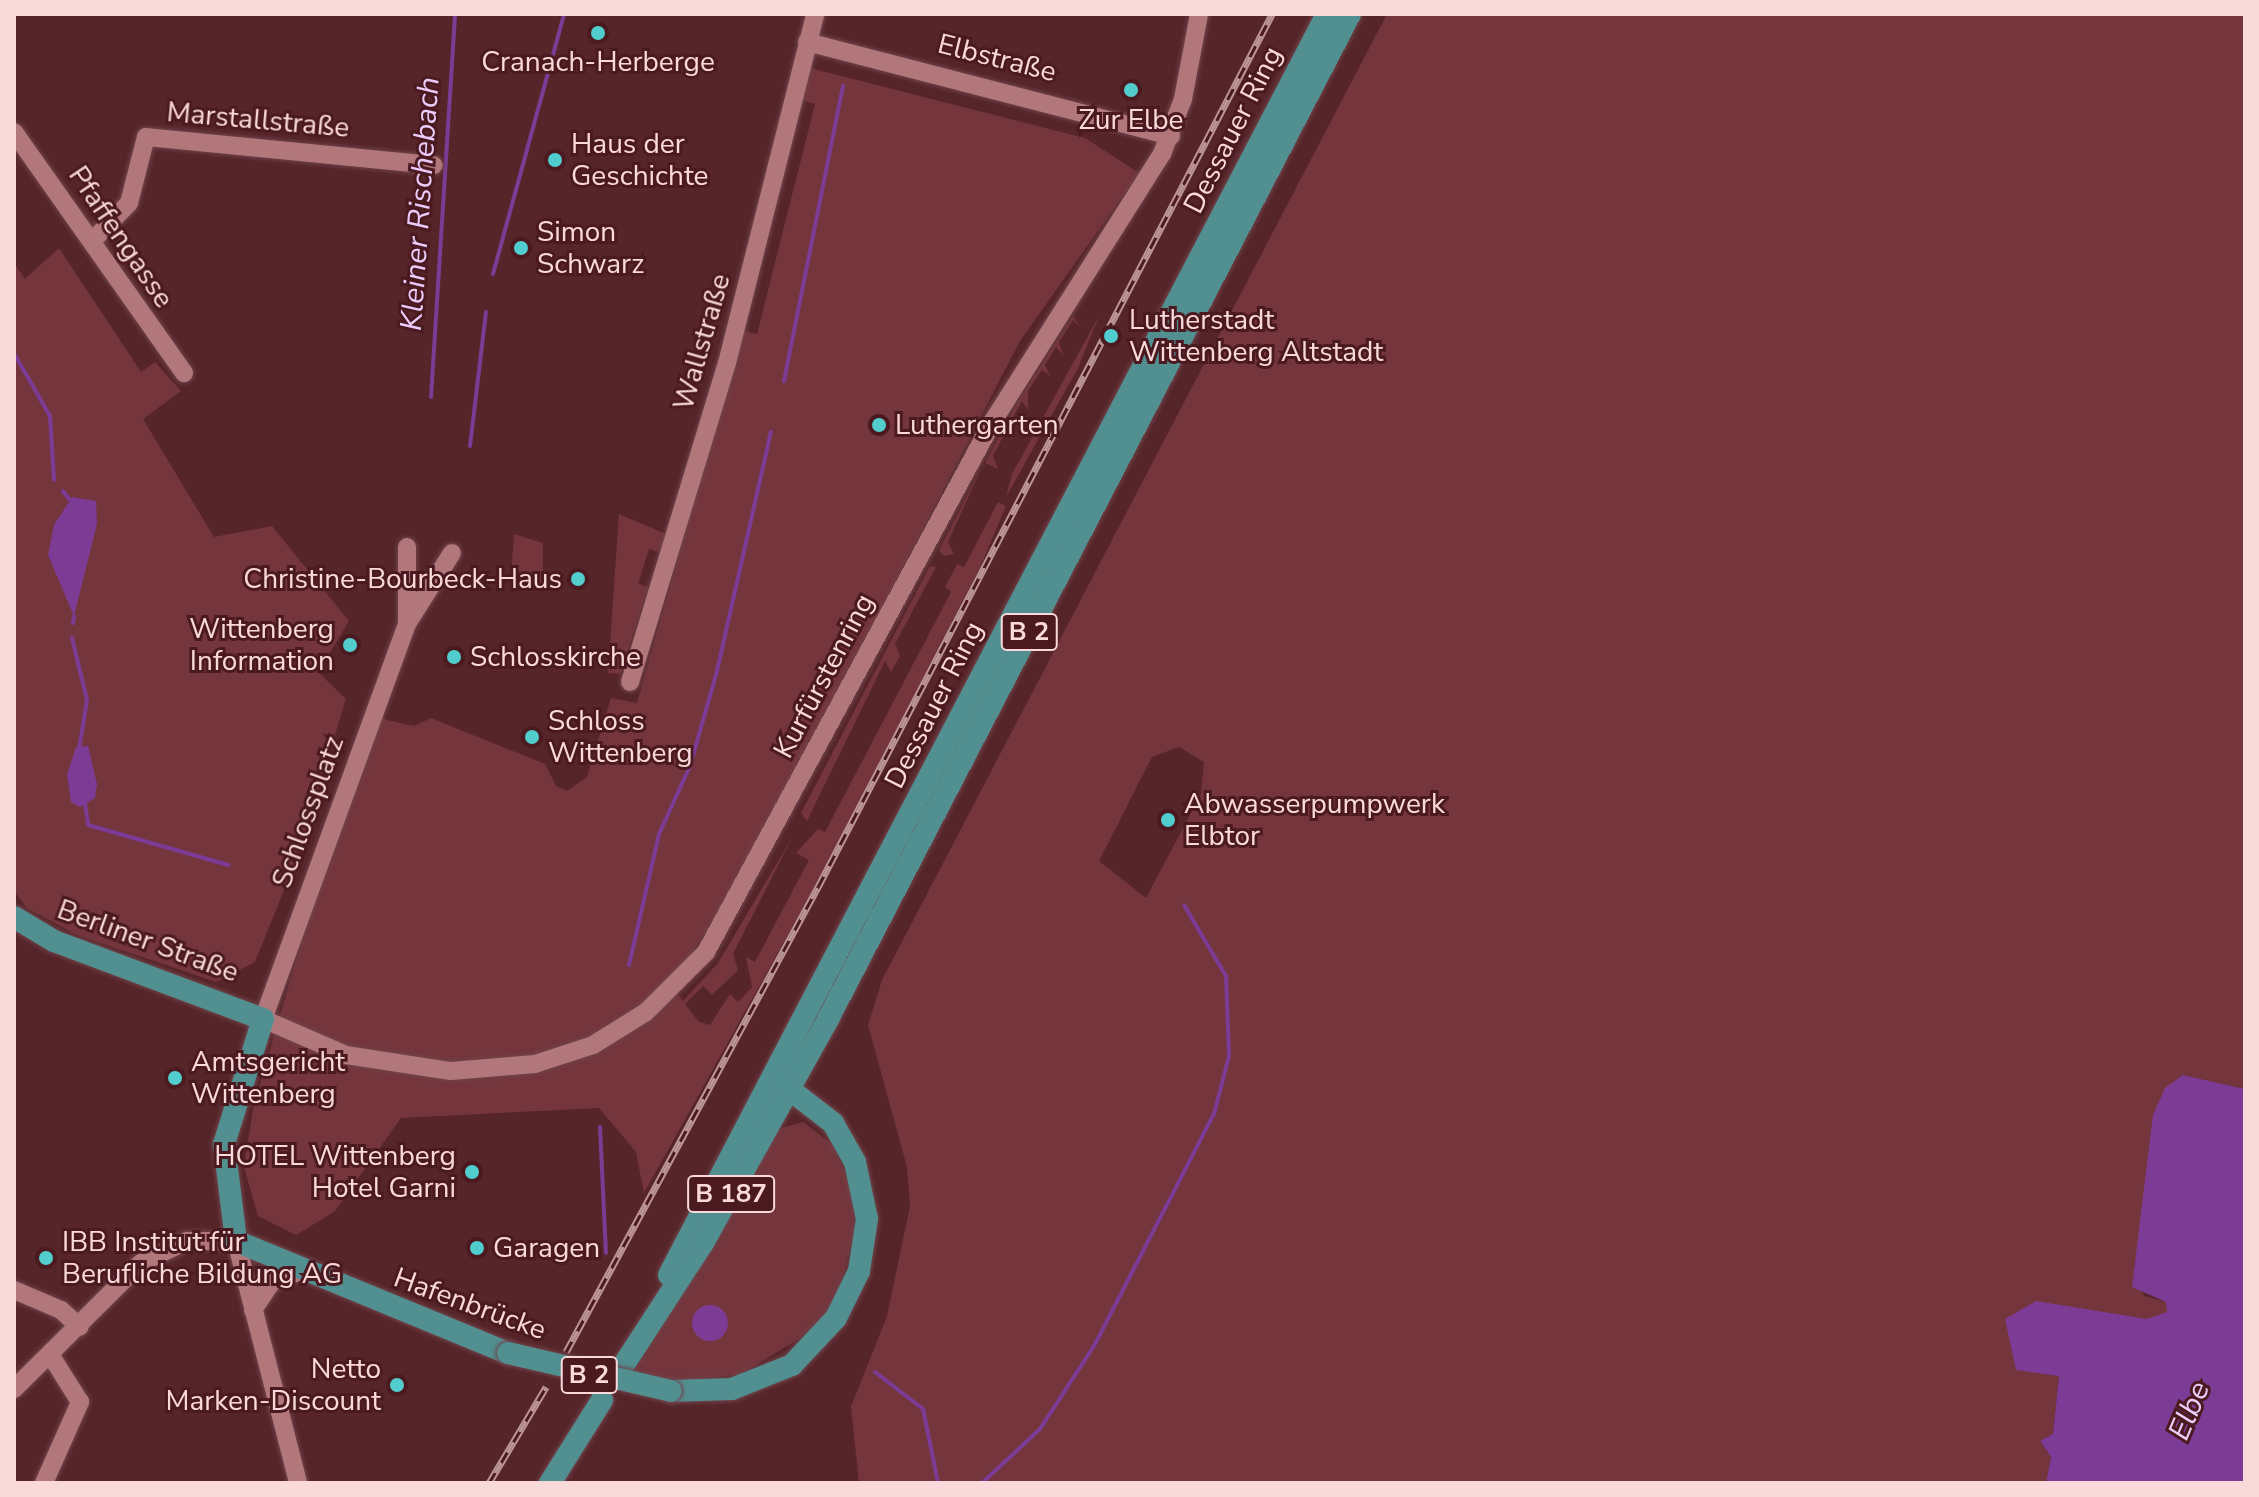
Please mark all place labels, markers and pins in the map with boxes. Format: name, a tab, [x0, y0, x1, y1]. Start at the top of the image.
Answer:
marker: Cranach-Herberge	[589, 24, 607, 42]
place label: Cranach-Herberge	[481, 45, 715, 79]
marker: Zur Elbe	[1122, 81, 1140, 99]
place label: Zur Elbe	[1079, 103, 1183, 137]
place label: Haus der Geschichte	[571, 127, 708, 193]
marker: Haus der Geschichte	[546, 151, 564, 169]
place label: Simon Schwarz	[537, 215, 644, 281]
marker: Simon Schwarz	[512, 239, 530, 257]
place label: Lutherstadt Wittenberg Altstadt	[1129, 303, 1383, 369]
marker: Lutherstadt Wittenberg Altstadt	[1100, 325, 1122, 347]
place label: Luthergarten	[895, 408, 1059, 442]
marker: Luthergarten	[870, 416, 888, 434]
place label: Christine-Bourbeck-Haus	[243, 562, 562, 596]
marker: Christine-Bourbeck-Haus	[569, 570, 587, 588]
place label: Wittenberg Information	[189, 612, 334, 678]
marker: Wittenberg Information	[341, 636, 359, 654]
place label: Schlosskirche	[470, 640, 641, 674]
marker: Schlosskirche	[445, 648, 463, 666]
place label: Schloss Wittenberg	[548, 704, 693, 770]
marker: Schloss Wittenberg	[523, 728, 541, 746]
place label: Abwasserpumpwerk Elbtor	[1184, 787, 1445, 853]
marker: Abwasserpumpwerk Elbtor	[1159, 811, 1177, 829]
place label: Amtsgericht Wittenberg	[191, 1045, 345, 1111]
marker: Amtsgericht Wittenberg	[166, 1069, 184, 1087]
place label: HOTEL Wittenberg Hotel Garni	[214, 1139, 456, 1205]
marker: HOTEL Wittenberg Hotel Garni	[463, 1163, 481, 1181]
place label: IBB Institut für Berufliche Bildung AG	[62, 1225, 342, 1291]
place label: Garagen	[493, 1231, 600, 1265]
marker: Garagen	[468, 1239, 486, 1257]
marker: IBB Institut für Berufliche Bildung AG	[37, 1249, 55, 1267]
place label: Netto Marken-Discount	[165, 1352, 381, 1418]
marker: Netto Marken-Discount	[388, 1376, 406, 1394]

